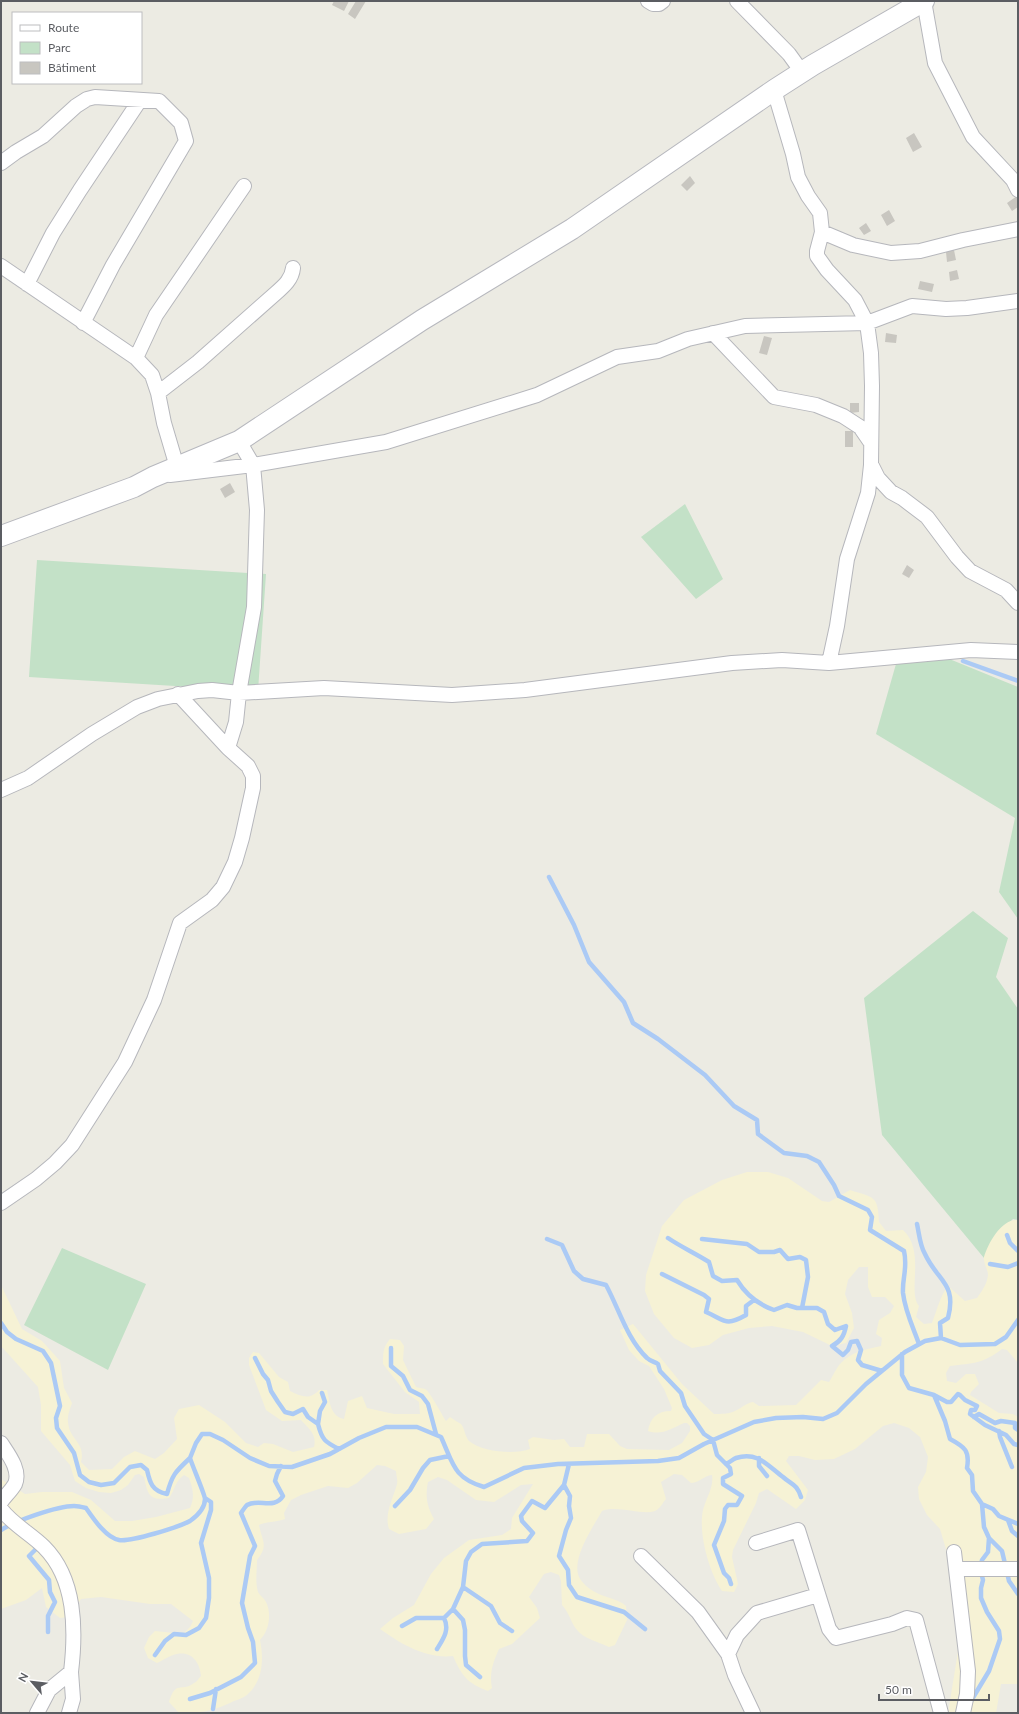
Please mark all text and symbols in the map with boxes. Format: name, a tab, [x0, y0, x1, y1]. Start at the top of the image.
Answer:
legend	[12, 12, 142, 84]
text: Route	[48, 20, 79, 35]
text: Parc	[48, 40, 71, 55]
text: Bâtiment	[48, 60, 97, 75]
north arrow	[12, 1662, 52, 1702]
text: N	[15, 1670, 30, 1684]
scale bar	[879, 1676, 989, 1702]
text: 50 m	[885, 1682, 912, 1697]

